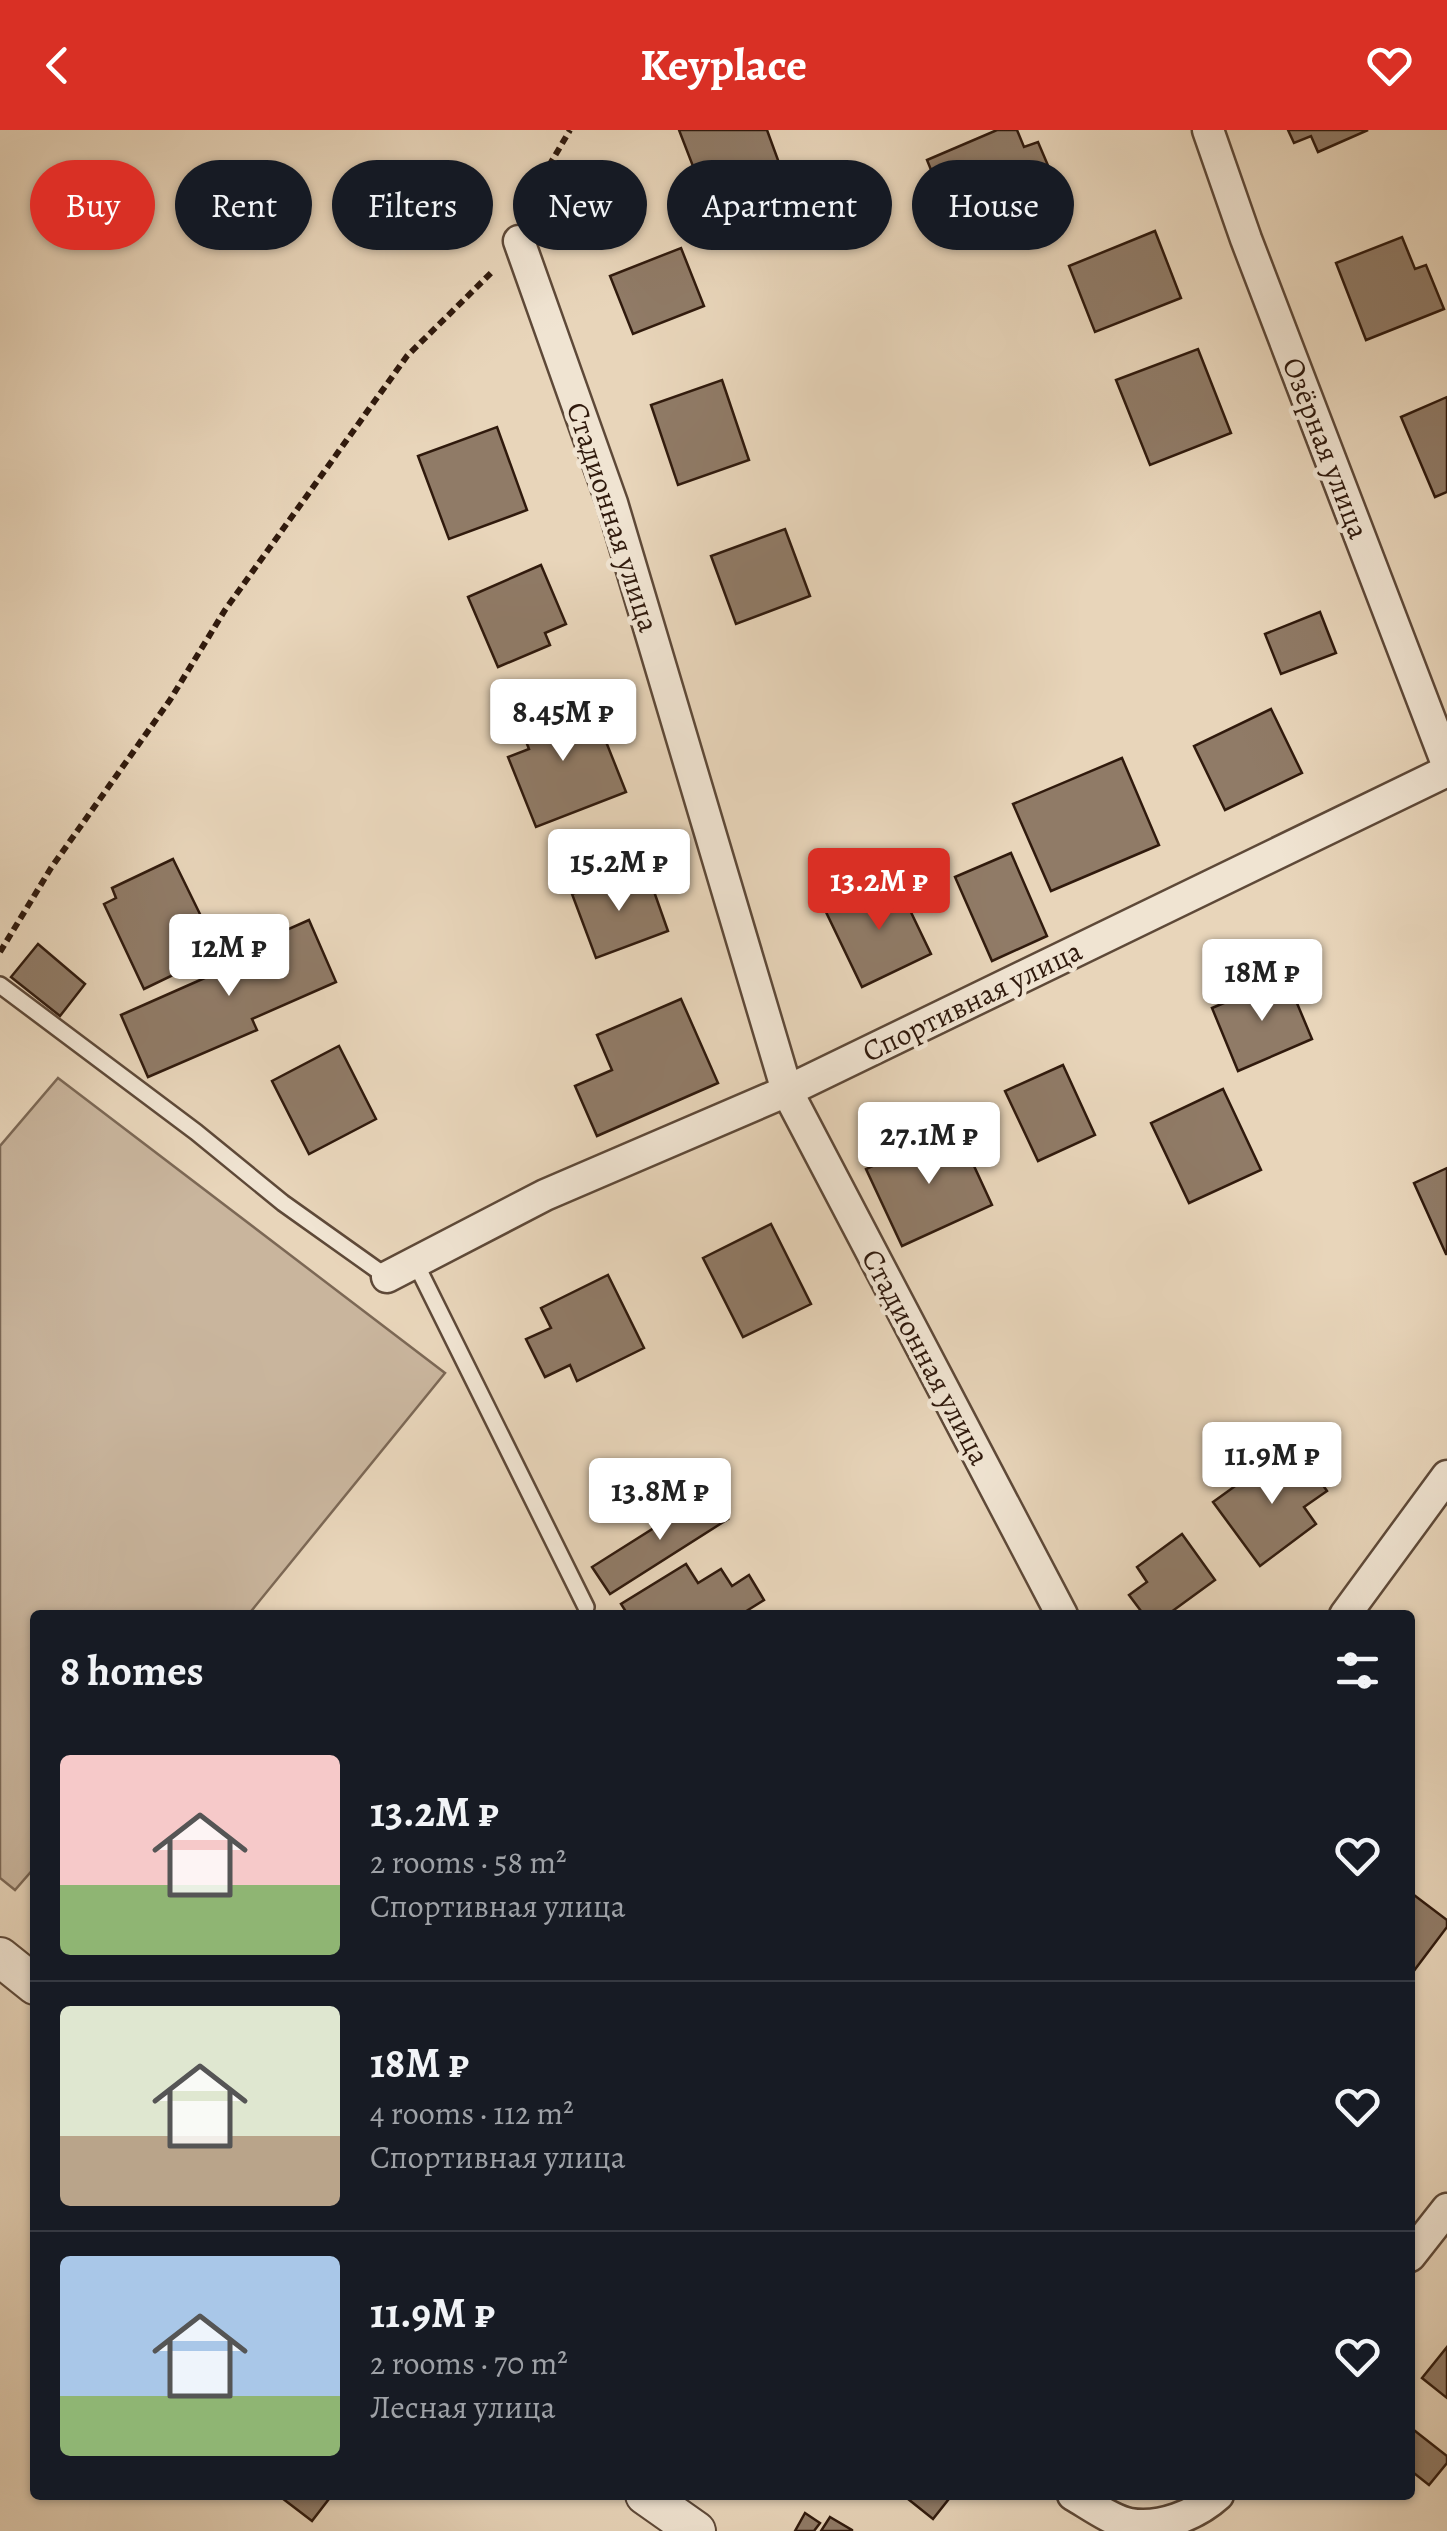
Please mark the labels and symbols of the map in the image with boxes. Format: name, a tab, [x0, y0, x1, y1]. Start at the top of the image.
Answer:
street label: Озёрная улица	[1273, 351, 1379, 545]
street label: Стадионная улица	[557, 397, 669, 637]
pin: 8.45M ₽	[471, 679, 655, 764]
pin: 15.2M ₽	[527, 829, 711, 914]
pin: 13.2M ₽	[787, 848, 971, 933]
pin: 12M ₽	[159, 914, 299, 999]
street label: Спортивная улица	[856, 930, 1089, 1072]
pin: 18M ₽	[1192, 939, 1332, 1024]
pin: 27.1M ₽	[837, 1102, 1021, 1187]
street label: Стадионная улица	[852, 1242, 1000, 1472]
pin: 11.9M ₽	[1180, 1422, 1364, 1507]
pin: 13.8M ₽	[568, 1458, 752, 1543]

